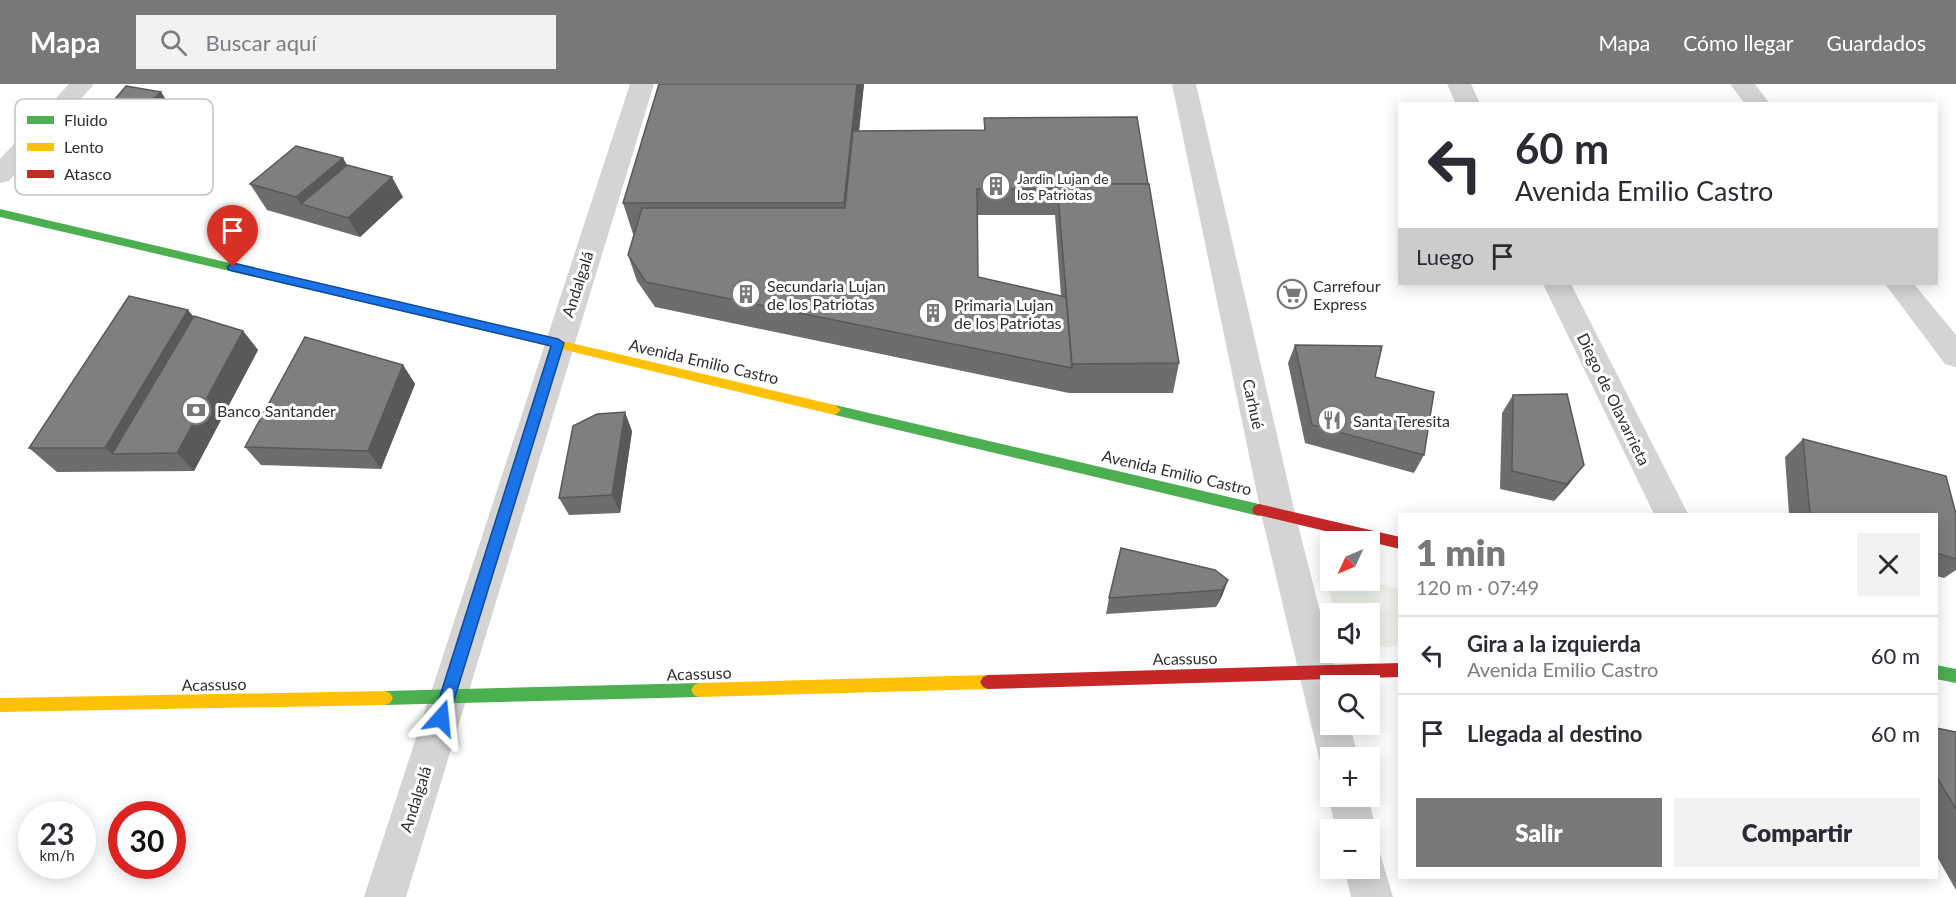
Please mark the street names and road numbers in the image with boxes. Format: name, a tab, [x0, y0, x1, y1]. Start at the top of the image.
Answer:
street label: Andalgalá	[557, 249, 597, 319]
street label: Diego de Olavarrieta	[1574, 330, 1654, 468]
street label: Avenida Emilio Castro	[627, 335, 781, 387]
street label: Carhué	[1239, 377, 1269, 431]
street label: Avenida Emilio Castro	[1100, 446, 1254, 498]
street label: Acassuso	[1152, 648, 1218, 668]
street label: Acassuso	[666, 662, 732, 684]
street label: Acassuso	[181, 674, 247, 694]
street label: Andalgalá	[395, 764, 435, 834]

